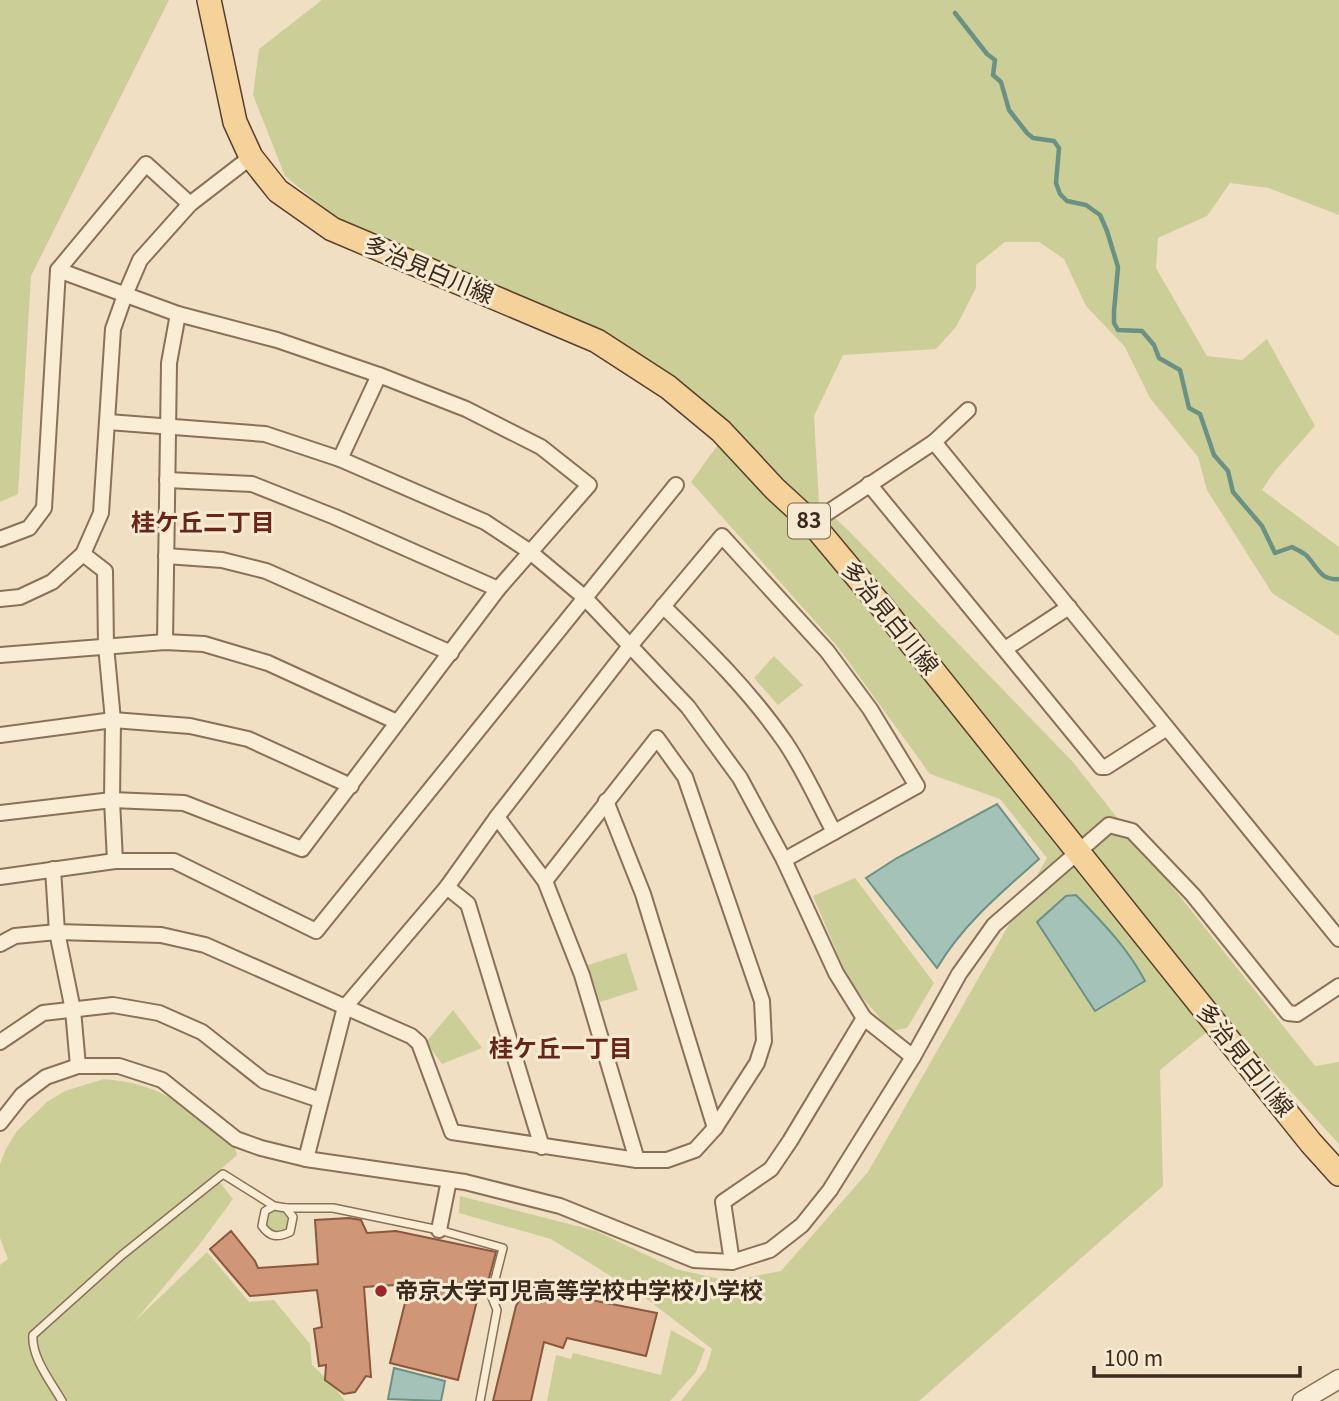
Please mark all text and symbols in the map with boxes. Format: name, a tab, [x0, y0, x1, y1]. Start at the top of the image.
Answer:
street label: 多治見白川線	[360, 226, 500, 311]
district label: 桂ケ丘二丁目	[131, 503, 275, 538]
road number: 83	[788, 504, 830, 538]
street label: 多治見白川線	[835, 552, 948, 681]
street label: 多治見白川線	[1190, 994, 1303, 1123]
district label: 桂ケ丘一丁目	[489, 1029, 633, 1064]
place label: 帝京大学可児高等学校中学校小学校	[395, 1272, 763, 1306]
marker: 帝京大学可児高等学校中学校小学校	[373, 1283, 389, 1299]
scale bar	[1094, 1334, 1300, 1378]
text: 100 m	[1104, 1342, 1163, 1372]

